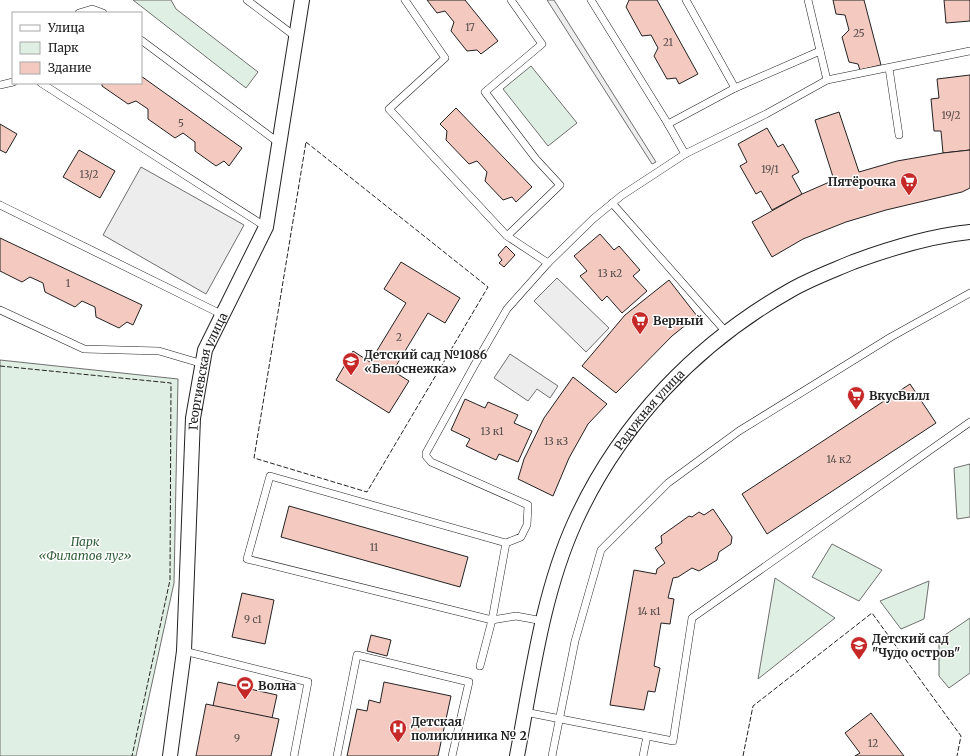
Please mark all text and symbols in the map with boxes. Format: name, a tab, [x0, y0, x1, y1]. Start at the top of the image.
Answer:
legend	[12, 12, 142, 84]
text: Улица	[47, 20, 85, 35]
house number: 17	[465, 21, 475, 34]
house number: 25	[853, 27, 865, 40]
house number: 21	[663, 36, 674, 49]
text: Парк	[48, 40, 79, 55]
text: Здание	[48, 60, 91, 75]
house number: 19/2	[941, 109, 961, 122]
house number: 5	[178, 117, 184, 130]
house number: 19/1	[761, 163, 779, 176]
house number: 13/2	[79, 168, 99, 181]
supermarket icon: Пятёрочка	[899, 171, 919, 196]
place label: Пятёрочка	[828, 174, 896, 189]
house number: 13 к2	[598, 267, 622, 280]
house number: 1	[66, 277, 71, 290]
street label: Георгиевская улица	[185, 309, 230, 431]
supermarket icon: Верный	[630, 310, 650, 335]
place label: Верный	[653, 313, 704, 328]
house number: 2	[396, 331, 402, 344]
place label: Детский сад №1086 «Белоснежка»	[364, 347, 487, 376]
school or university icon: Детский сад №1086 «Белоснежка»	[341, 351, 361, 376]
street label: Радужная улица	[610, 365, 688, 453]
supermarket icon: ВкусВилл	[846, 385, 866, 410]
place label: ВкусВилл	[869, 388, 930, 403]
house number: 13 к1	[480, 425, 504, 438]
house number: 13 к3	[544, 435, 568, 448]
house number: 14 к2	[827, 453, 851, 466]
park label: Парк «Филатов луг»	[38, 534, 132, 563]
house number: 11	[370, 541, 379, 554]
house number: 14 к1	[637, 605, 661, 618]
house number: 9 с1	[244, 613, 262, 626]
place label: Детский сад "Чудо остров"	[872, 631, 960, 660]
school or university icon: Детский сад "Чудо остров"	[849, 635, 869, 660]
sports icon: Волна	[235, 675, 255, 700]
place label: Волна	[258, 678, 297, 693]
place label: Детская поликлиника № 2	[411, 714, 527, 743]
hospital icon: Детская поликлиника № 2	[388, 718, 408, 743]
house number: 9	[234, 732, 240, 745]
house number: 12	[868, 737, 878, 750]

